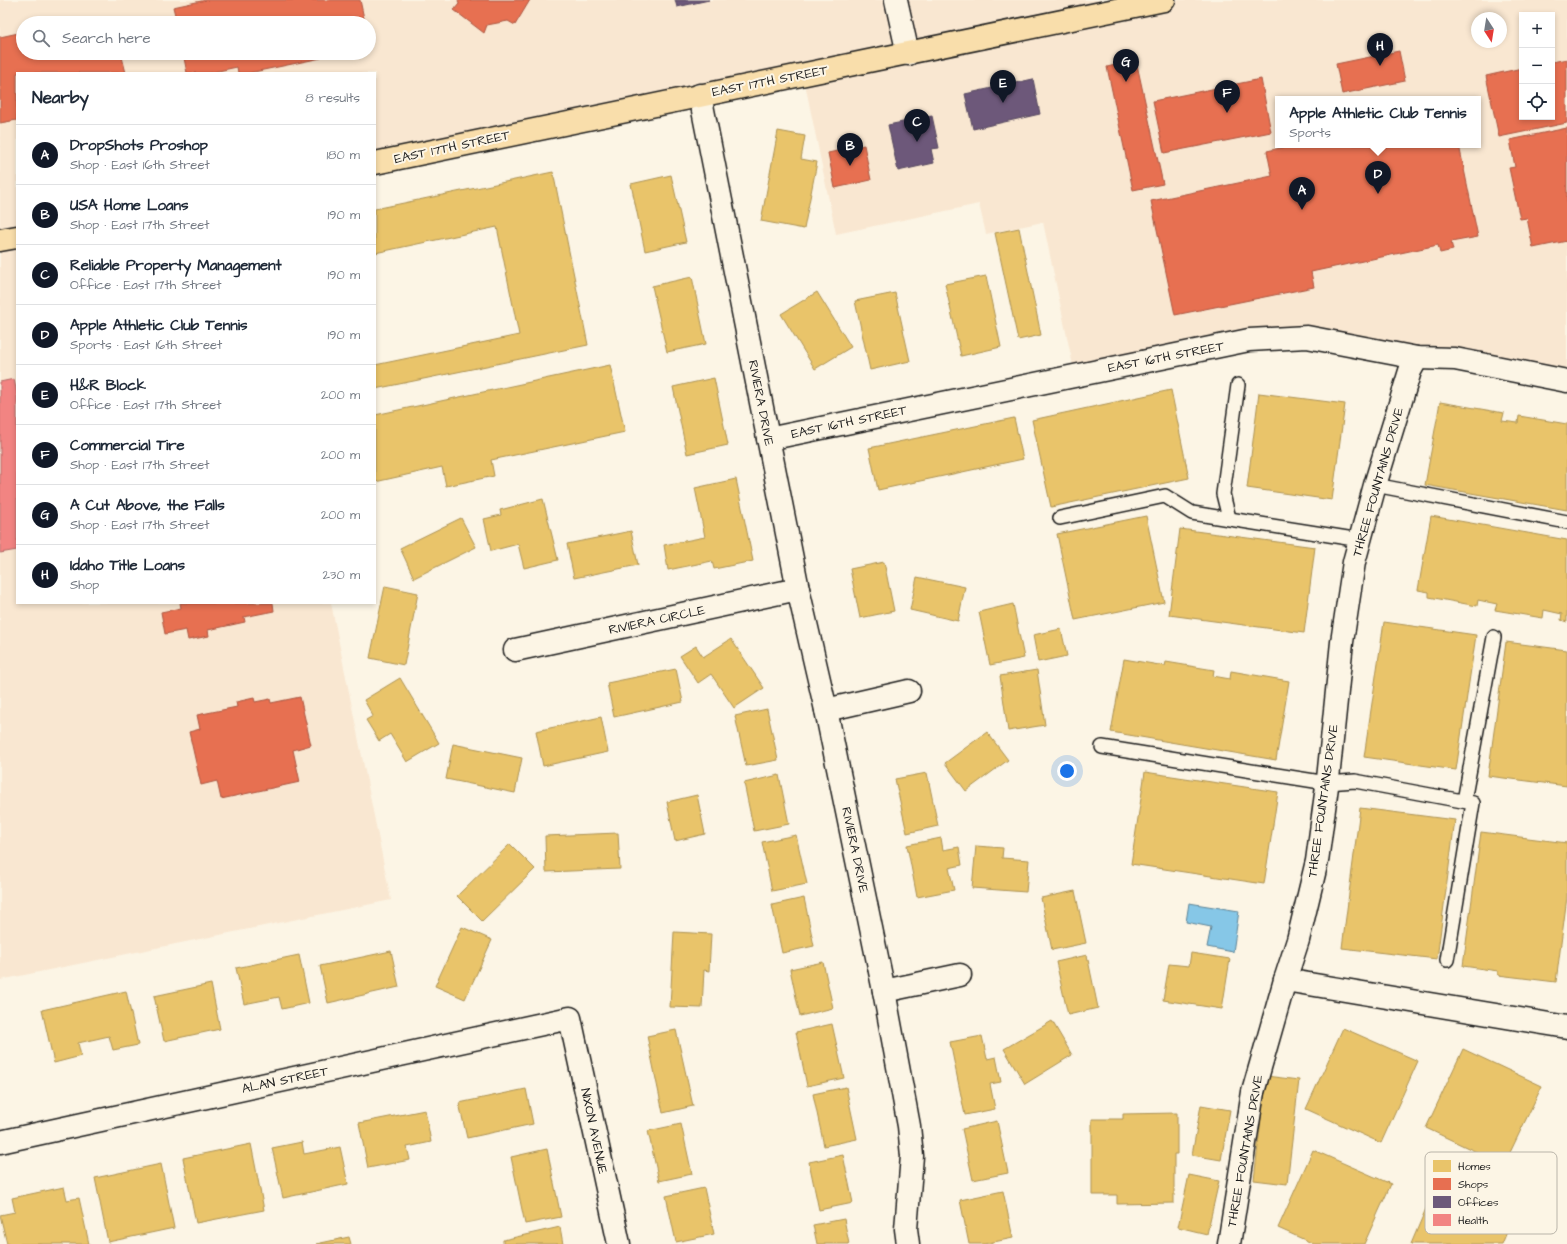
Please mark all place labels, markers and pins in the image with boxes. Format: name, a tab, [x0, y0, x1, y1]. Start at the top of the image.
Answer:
pin: H	[1367, 33, 1393, 66]
pin: G	[1113, 49, 1139, 82]
pin: E	[990, 70, 1016, 103]
pin: F	[1214, 80, 1240, 113]
pin: C	[904, 109, 930, 142]
pin: B	[837, 133, 863, 166]
pin: D	[1365, 161, 1391, 194]
pin: A	[1289, 177, 1315, 210]

